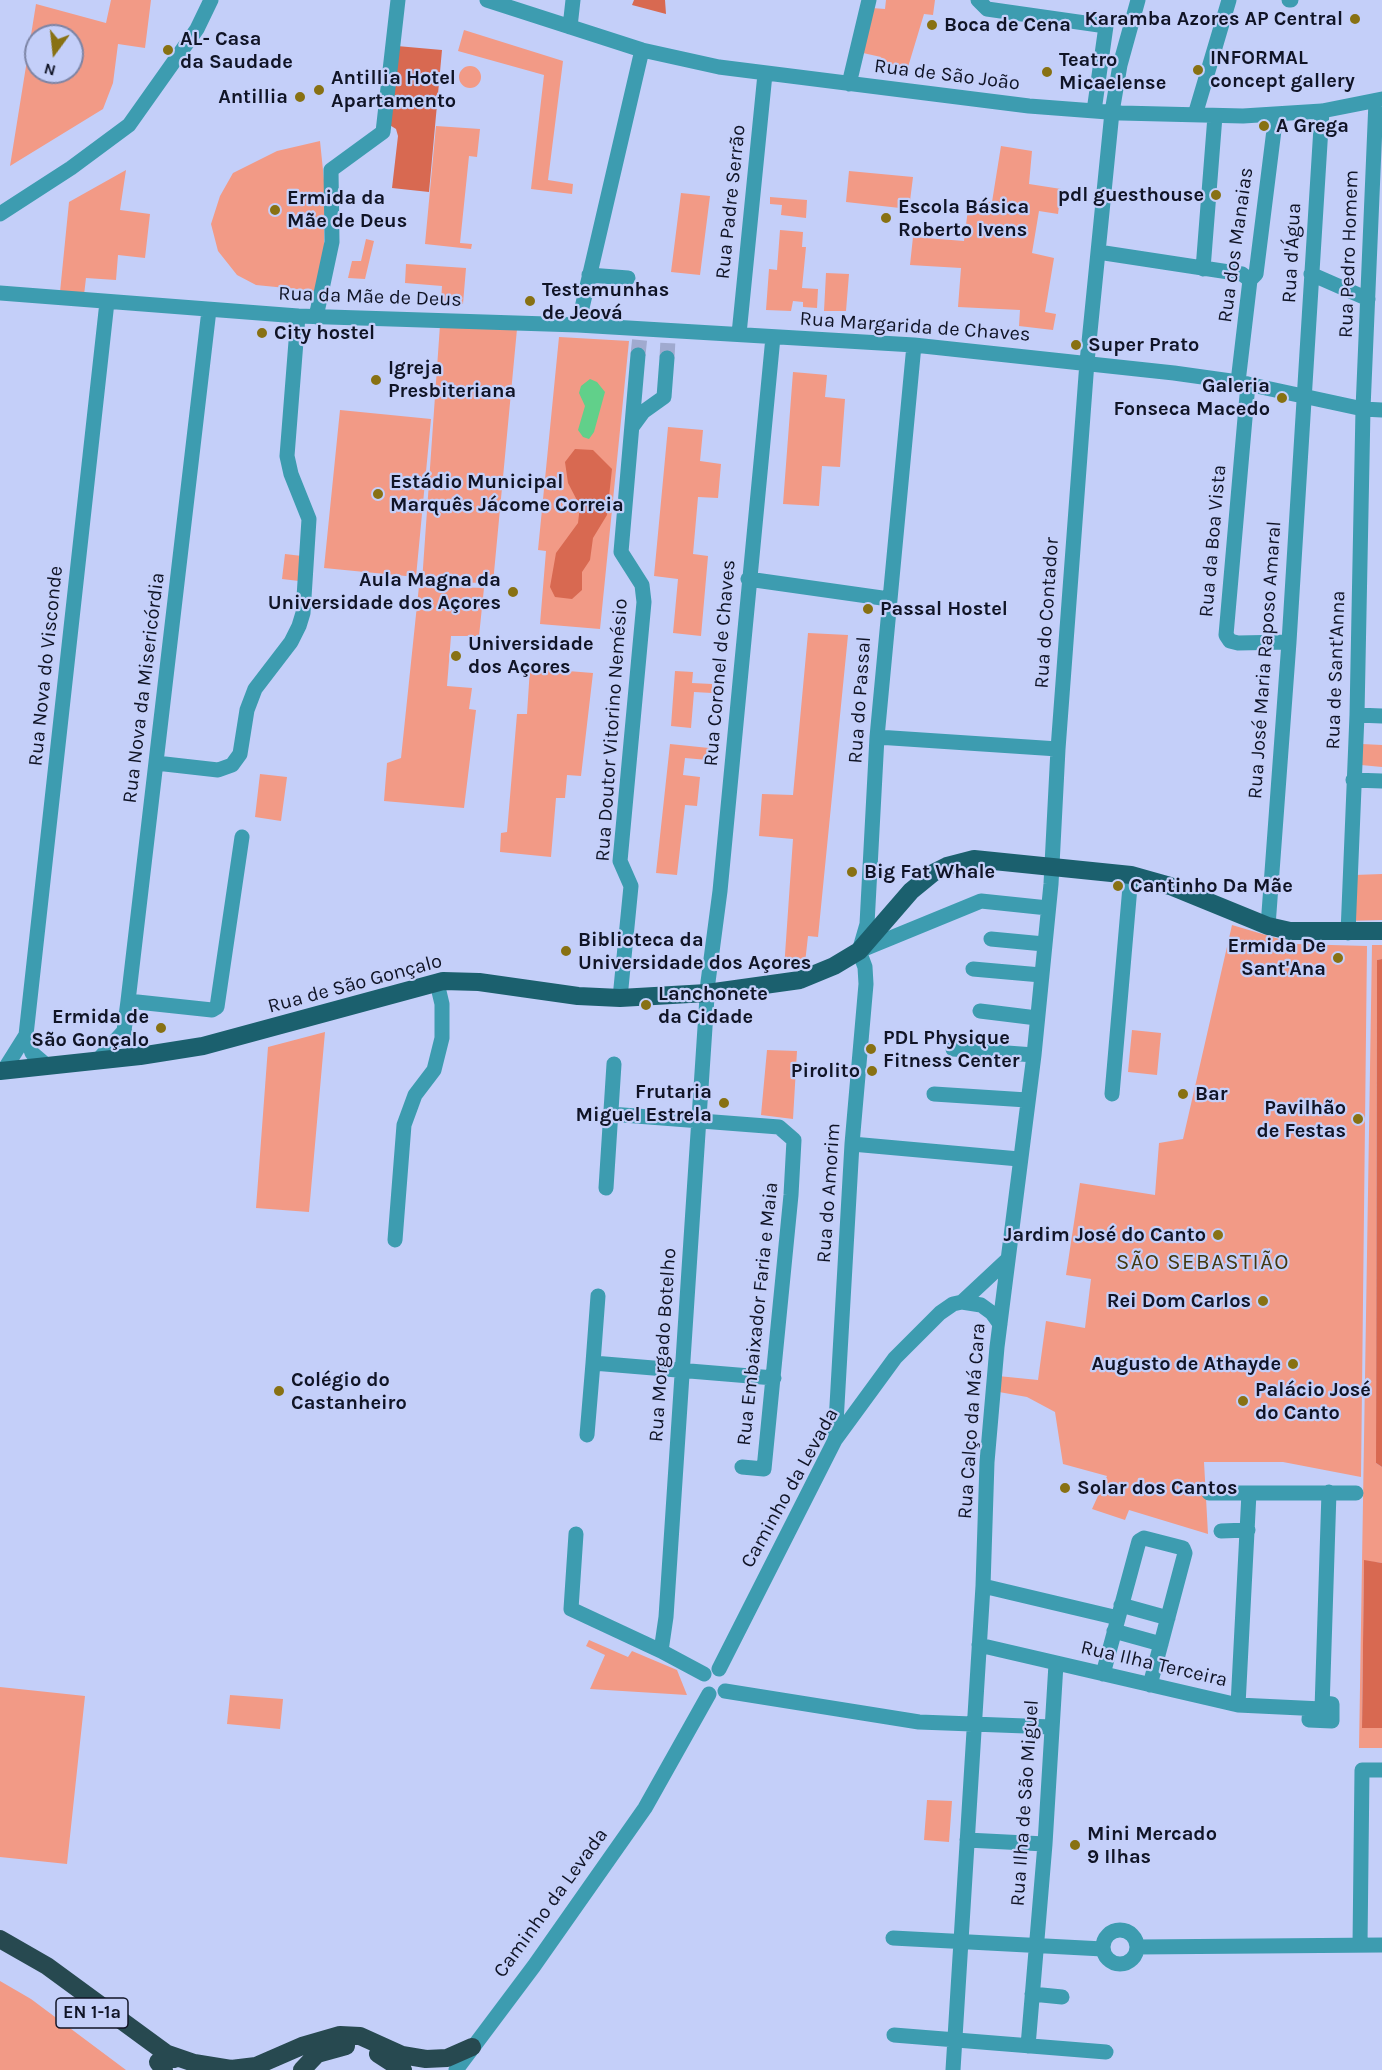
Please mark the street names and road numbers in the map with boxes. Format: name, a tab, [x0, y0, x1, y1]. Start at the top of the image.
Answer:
street label: Rua de São João	[873, 54, 1021, 96]
street label: Rua Padre Serrão	[711, 124, 751, 280]
street label: Rua dos Manaias	[1213, 166, 1259, 324]
street label: Rua Pedro Homem	[1334, 170, 1364, 338]
street label: Rua d'Água	[1277, 202, 1307, 304]
street label: Rua da Mãe de Deus	[278, 282, 462, 312]
street label: Rua Margarida de Chaves	[799, 307, 1031, 347]
street label: Rua da Boa Vista	[1194, 464, 1232, 618]
street label: Rua José Maria Raposo Amaral	[1243, 520, 1287, 800]
street label: Rua do Contador	[1030, 537, 1064, 689]
street label: Rua Coronel de Chaves	[699, 559, 741, 767]
street label: Rua Nova do Visconde	[24, 565, 68, 767]
street label: Rua Nova da Misericórdia	[118, 571, 170, 805]
street label: Rua de Sant'Anna	[1321, 590, 1351, 750]
street label: Rua Doutor Vitorino Nemésio	[591, 598, 633, 862]
street label: Rua do Passal	[844, 636, 876, 764]
street label: Rua de São Gonçalo	[265, 949, 445, 1019]
street label: Rua do Amorim	[812, 1122, 846, 1264]
street label: Rua Embaixador Faria e Maia	[732, 1181, 784, 1447]
street label: Rua Morgado Botelho	[644, 1247, 682, 1443]
street label: Rua Calço da Má Cara	[953, 1322, 991, 1520]
street label: Caminho da Levada	[736, 1404, 844, 1572]
street label: Rua Ilha Terceira	[1078, 1635, 1230, 1693]
street label: Rua Ilha de São Miguel	[1006, 1699, 1044, 1907]
street label: Caminho da Levada	[489, 1824, 613, 1982]
road number: EN 1-1ª	[56, 1998, 128, 2028]

